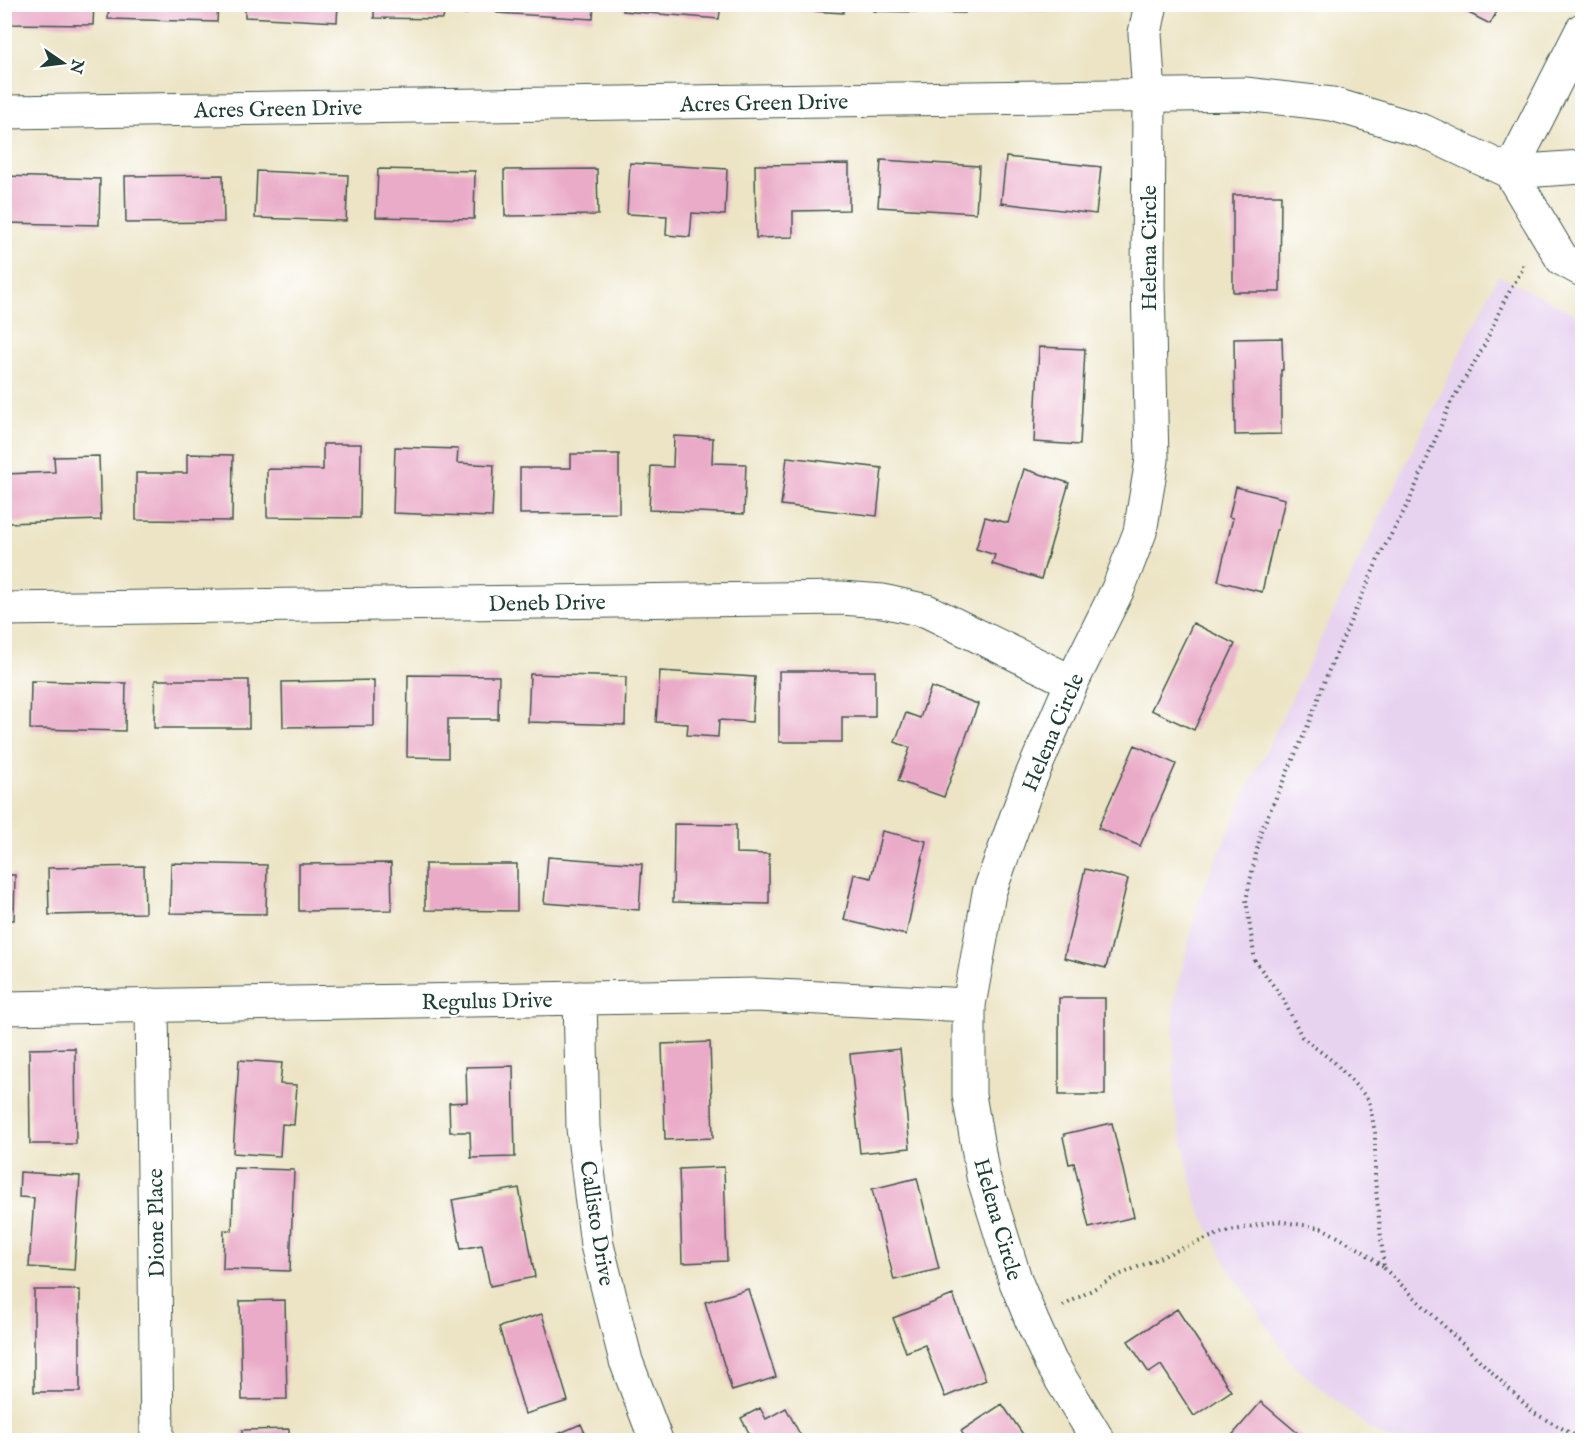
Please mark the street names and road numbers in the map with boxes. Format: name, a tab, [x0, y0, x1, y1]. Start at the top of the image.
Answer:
street label: Acres Green Drive	[679, 89, 849, 119]
street label: Acres Green Drive	[193, 95, 363, 125]
street label: Helena Circle	[1136, 185, 1164, 311]
street label: Deneb Drive	[488, 589, 606, 619]
street label: Helena Circle	[1016, 669, 1091, 796]
street label: Regulus Drive	[421, 987, 553, 1017]
street label: Helena Circle	[966, 1155, 1028, 1284]
street label: Callisto Drive	[572, 1159, 620, 1288]
street label: Dione Place	[142, 1168, 172, 1278]

